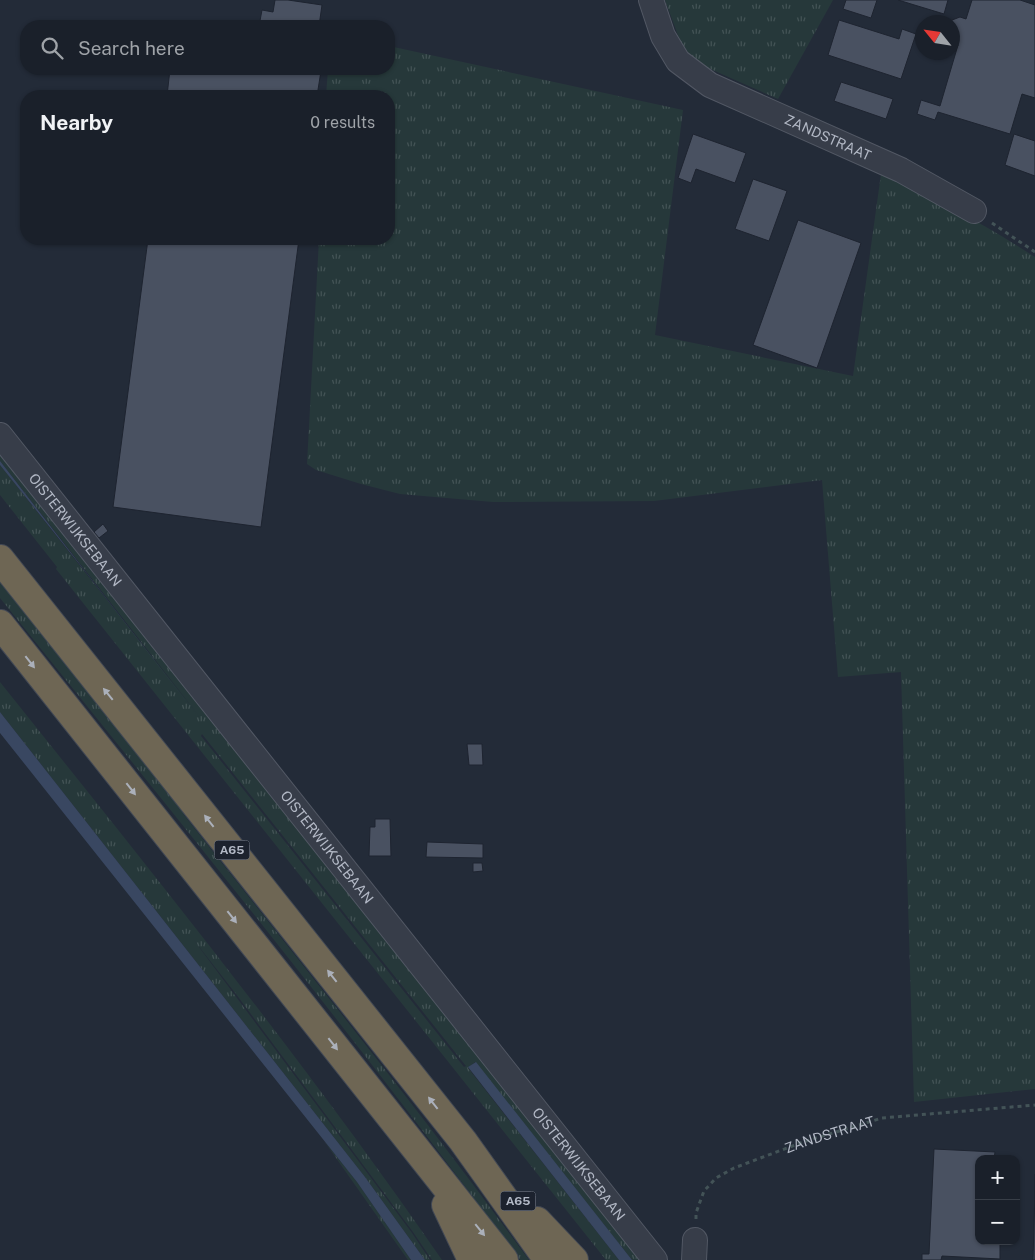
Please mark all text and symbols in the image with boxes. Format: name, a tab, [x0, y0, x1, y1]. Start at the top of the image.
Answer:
north arrow	[915, 15, 960, 60]
search box	[20, 20, 395, 75]
icon: search	[38, 34, 66, 62]
text: Search here	[78, 37, 185, 59]
text: Nearby	[40, 110, 113, 135]
street label: ZANDSTRAAT	[782, 111, 874, 164]
text: 0 results	[310, 113, 375, 132]
street label: OISTERWIJKSEBAAN	[26, 470, 125, 589]
one-way arrow	[25, 655, 36, 668]
one-way arrow	[103, 688, 114, 701]
one-way arrow	[126, 782, 136, 796]
street label: OISTERWIJKSEBAAN	[277, 787, 377, 907]
one-way arrow	[204, 815, 215, 828]
road number: A65	[214, 840, 250, 860]
one-way arrow	[226, 910, 237, 923]
one-way arrow	[326, 970, 337, 983]
one-way arrow	[327, 1037, 338, 1050]
one-way arrow	[427, 1097, 438, 1110]
street label: OISTERWIJKSEBAAN	[529, 1105, 629, 1224]
street label: ZANDSTRAAT	[782, 1113, 876, 1156]
map controls	[975, 1155, 1020, 1245]
button: +	[975, 1155, 1020, 1200]
road number: A65	[500, 1192, 536, 1210]
button: −	[975, 1200, 1020, 1245]
one-way arrow	[475, 1223, 486, 1236]

